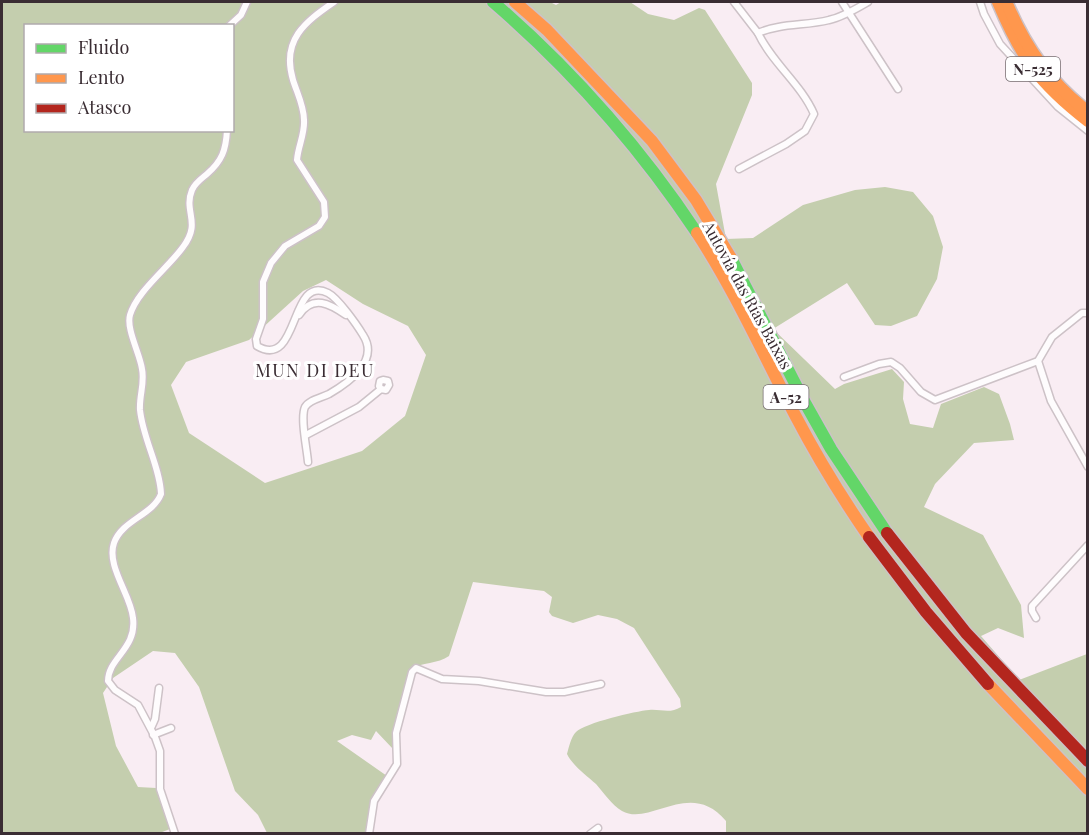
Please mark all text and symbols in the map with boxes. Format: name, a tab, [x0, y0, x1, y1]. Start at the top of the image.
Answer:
legend	[24, 24, 234, 132]
text: Fluido	[78, 35, 129, 59]
road number: N-525	[1006, 57, 1060, 81]
text: Lento	[78, 65, 125, 89]
text: Atasco	[77, 95, 131, 119]
street label: Autovía das Rías Baixas	[698, 216, 797, 373]
district label: MUN DI DEU	[255, 358, 375, 382]
road number: A-52	[764, 385, 808, 409]

